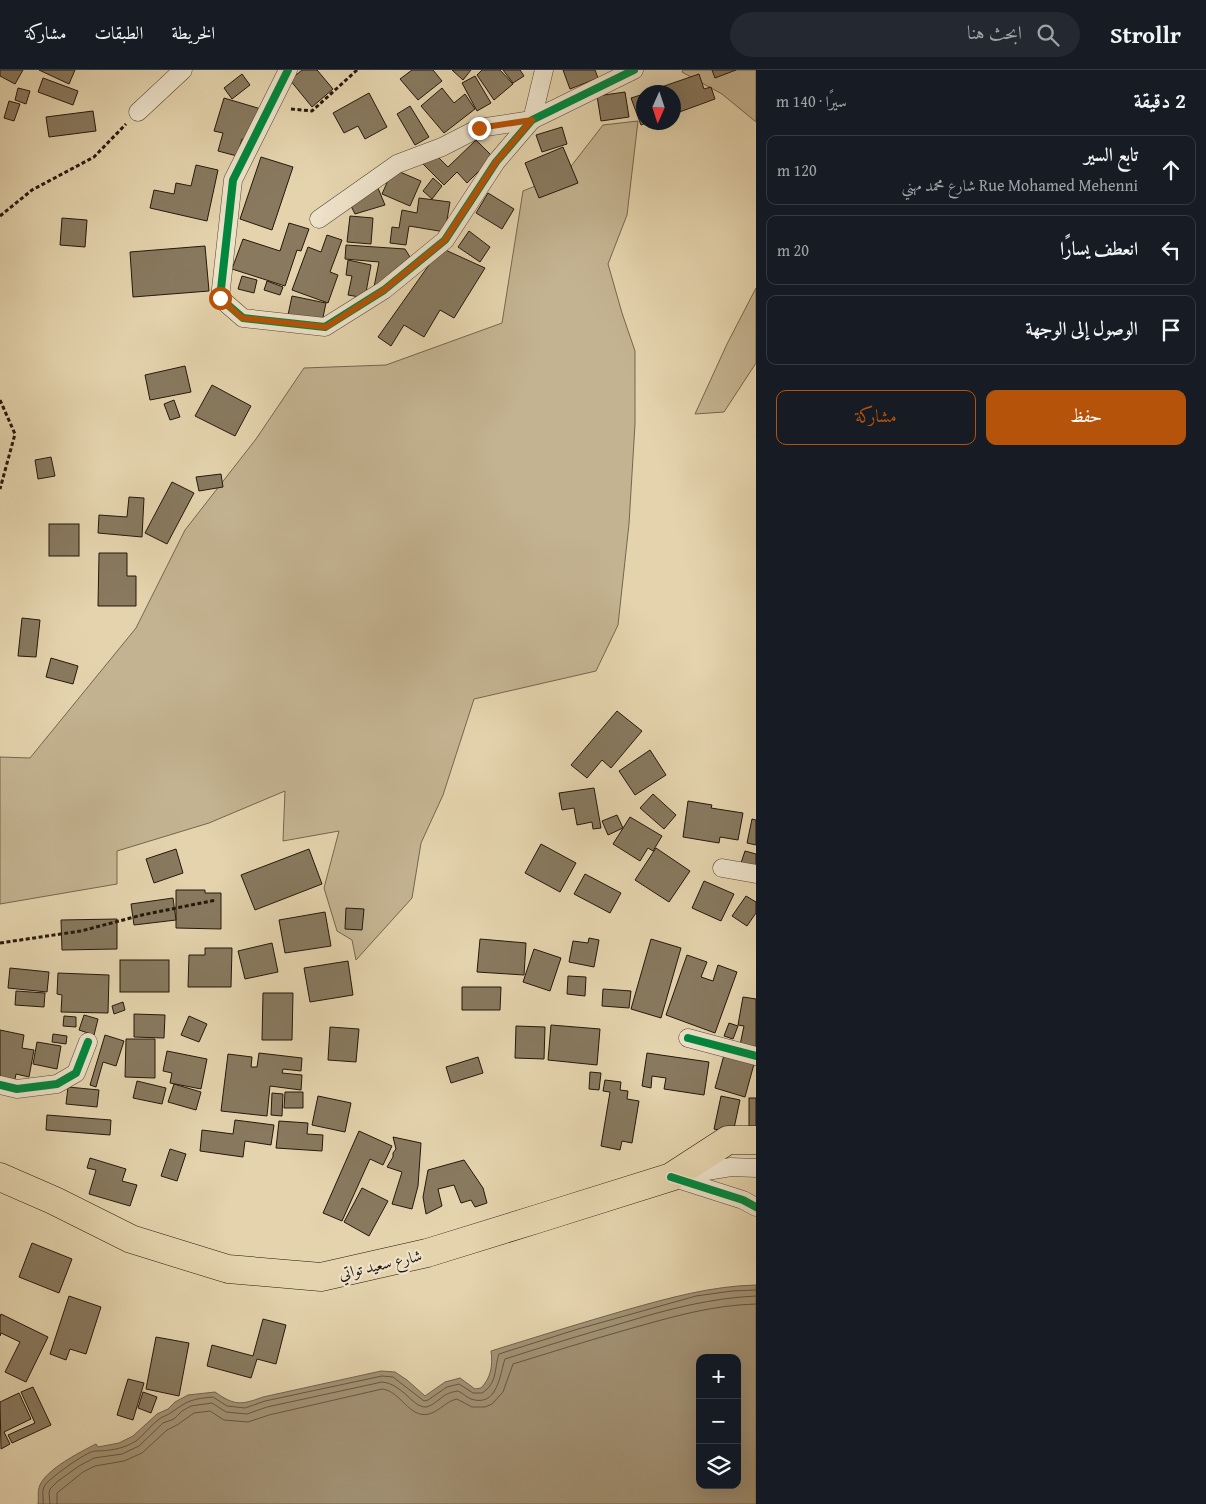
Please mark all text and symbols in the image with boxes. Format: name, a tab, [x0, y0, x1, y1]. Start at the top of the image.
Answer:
search box	[730, 12, 1080, 57]
text: Strollr	[1110, 17, 1181, 52]
text: ابحث هنا	[967, 18, 1022, 46]
text: مشاركة	[25, 19, 66, 46]
text: الطبقات	[94, 19, 143, 46]
text: الخريطة	[171, 19, 215, 46]
icon: search	[1034, 21, 1062, 49]
north arrow	[636, 85, 681, 130]
text: 2 دقيقة	[1134, 85, 1186, 116]
text: سيرًا · 140 m	[776, 89, 847, 113]
route end	[468, 117, 491, 140]
text: تابع السير	[1084, 140, 1138, 168]
icon: ahead	[1157, 156, 1185, 184]
text: 120 m	[777, 158, 817, 182]
text: Rue Mohamed Mehenni شارع محمد مهني	[901, 173, 1138, 197]
text: انعطف يسارًا	[1060, 234, 1138, 262]
icon: left	[1157, 236, 1185, 264]
text: 20 m	[777, 238, 809, 262]
route start	[209, 287, 232, 310]
text: الوصول إلى الوجهة	[1026, 314, 1138, 342]
icon: arrive	[1157, 316, 1185, 344]
button: مشاركة	[776, 390, 976, 445]
button: حفظ	[986, 390, 1186, 445]
street label: شارع سعيد تواتي	[336, 1243, 425, 1287]
map controls	[696, 1354, 741, 1489]
button: +	[696, 1354, 741, 1399]
button: −	[696, 1399, 741, 1444]
button: layers	[696, 1444, 741, 1489]

